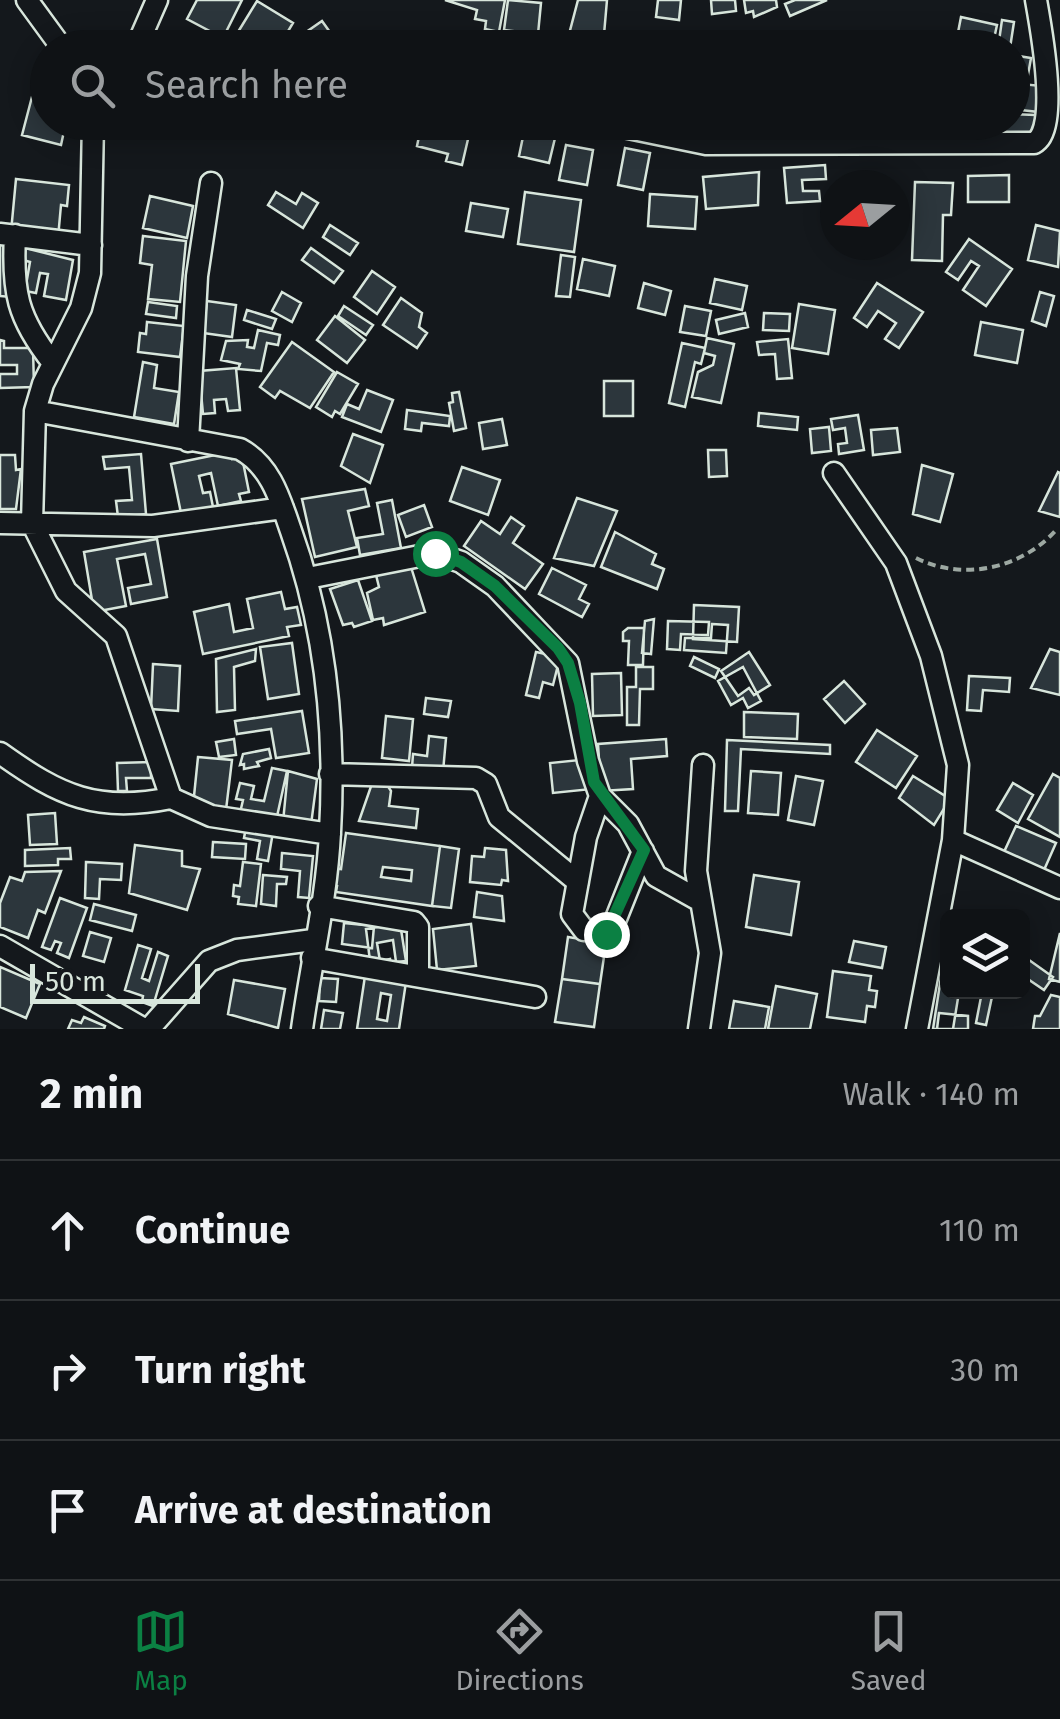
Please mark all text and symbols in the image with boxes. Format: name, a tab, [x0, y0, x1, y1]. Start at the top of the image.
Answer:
search box	[30, 30, 1030, 140]
icon: search	[65, 58, 120, 113]
text: Search here	[145, 62, 348, 108]
north arrow	[820, 170, 910, 260]
route start	[413, 531, 459, 577]
map controls	[940, 909, 1030, 999]
button: layers	[940, 909, 1030, 999]
route end	[584, 912, 630, 958]
scale bar	[30, 959, 200, 1004]
text: 50 m	[45, 965, 106, 998]
text: 2 min	[40, 1069, 143, 1119]
text: Walk · 140 m	[842, 1075, 1020, 1113]
icon: ahead	[40, 1203, 95, 1258]
text: Continue	[135, 1207, 290, 1253]
text: 110 m	[939, 1211, 1020, 1249]
icon: right	[40, 1343, 95, 1398]
text: Turn right	[135, 1347, 305, 1393]
text: 30 m	[950, 1351, 1020, 1389]
icon: arrive	[40, 1483, 95, 1538]
text: Arrive at destination	[135, 1487, 492, 1533]
tab: Map	[133, 1604, 188, 1697]
tab: Directions	[455, 1604, 584, 1697]
tab: Saved	[851, 1604, 927, 1697]

